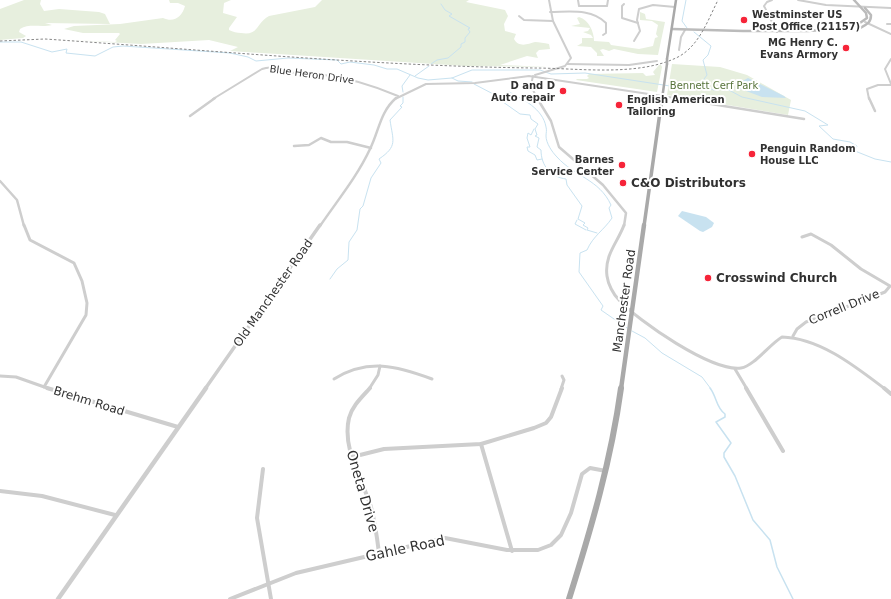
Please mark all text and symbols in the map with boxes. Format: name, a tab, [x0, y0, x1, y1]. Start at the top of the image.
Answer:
place label: Westminster US Post Office (21157)	[752, 9, 860, 32]
marker: Westminster US Post Office (21157)	[739, 15, 749, 25]
place label: MG Henry C. Evans Armory	[760, 37, 838, 60]
marker: MG Henry C. Evans Armory	[841, 43, 851, 53]
street label: Blue Heron Drive	[269, 63, 355, 86]
place label: D and D Auto repair	[491, 80, 555, 103]
park label: Bennett Cerf Park	[670, 80, 758, 91]
marker: D and D Auto repair	[558, 86, 568, 96]
place label: English American Tailoring	[627, 94, 725, 117]
marker: English American Tailoring	[614, 100, 624, 110]
place label: Penguin Random House LLC	[760, 143, 856, 166]
marker: Penguin Random House LLC	[747, 149, 757, 159]
place label: Barnes Service Center	[531, 154, 614, 177]
marker: Barnes Service Center	[617, 160, 627, 170]
place label: C&O Distributors	[631, 176, 746, 190]
marker: C&O Distributors	[618, 178, 628, 188]
street label: Old Manchester Road	[230, 236, 316, 350]
street label: Manchester Road	[610, 248, 638, 354]
place label: Crosswind Church	[716, 271, 837, 285]
marker: Crosswind Church	[703, 273, 713, 283]
street label: Correll Drive	[807, 286, 881, 328]
street label: Brehm Road	[52, 384, 126, 418]
street label: Oneta Drive	[344, 448, 382, 534]
street label: Gahle Road	[364, 532, 446, 564]

